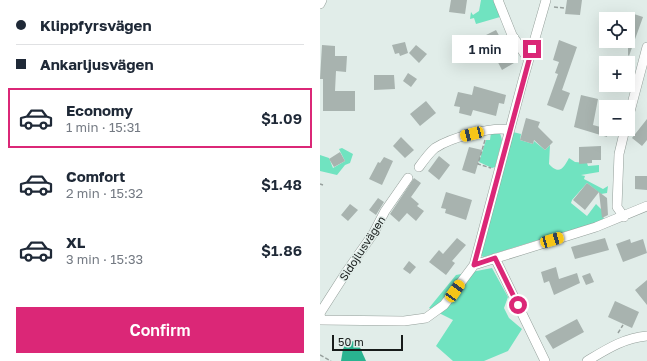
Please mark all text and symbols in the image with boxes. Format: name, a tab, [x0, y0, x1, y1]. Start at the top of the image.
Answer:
map controls	[599, 12, 635, 136]
button: locate	[599, 12, 635, 48]
text: Klippfyrsvägen	[40, 16, 152, 34]
callout: 1 min	[452, 35, 518, 63]
route end	[523, 40, 541, 58]
text: 1 min	[469, 41, 501, 57]
text: Ankarljusvägen	[40, 55, 153, 73]
button: +	[599, 56, 635, 92]
icon: car	[18, 100, 54, 136]
button: −	[599, 100, 635, 136]
text: Economy	[66, 101, 133, 119]
text: $1.09	[261, 109, 302, 127]
text: 1 min · 15:31	[66, 119, 141, 135]
car	[459, 125, 485, 143]
icon: car	[18, 166, 54, 202]
text: Comfort	[66, 167, 125, 185]
text: $1.48	[261, 175, 302, 193]
text: 2 min · 15:32	[66, 185, 143, 201]
street label: Sidojlusvägen	[336, 213, 388, 283]
car	[539, 231, 565, 249]
icon: car	[18, 232, 54, 268]
text: XL	[66, 233, 85, 251]
text: $1.86	[261, 241, 302, 259]
text: 3 min · 15:33	[66, 251, 143, 267]
car	[443, 278, 467, 304]
route start	[509, 296, 527, 314]
button: Confirm	[16, 307, 304, 353]
scale bar	[332, 333, 403, 352]
text: 50 m	[338, 335, 364, 348]

